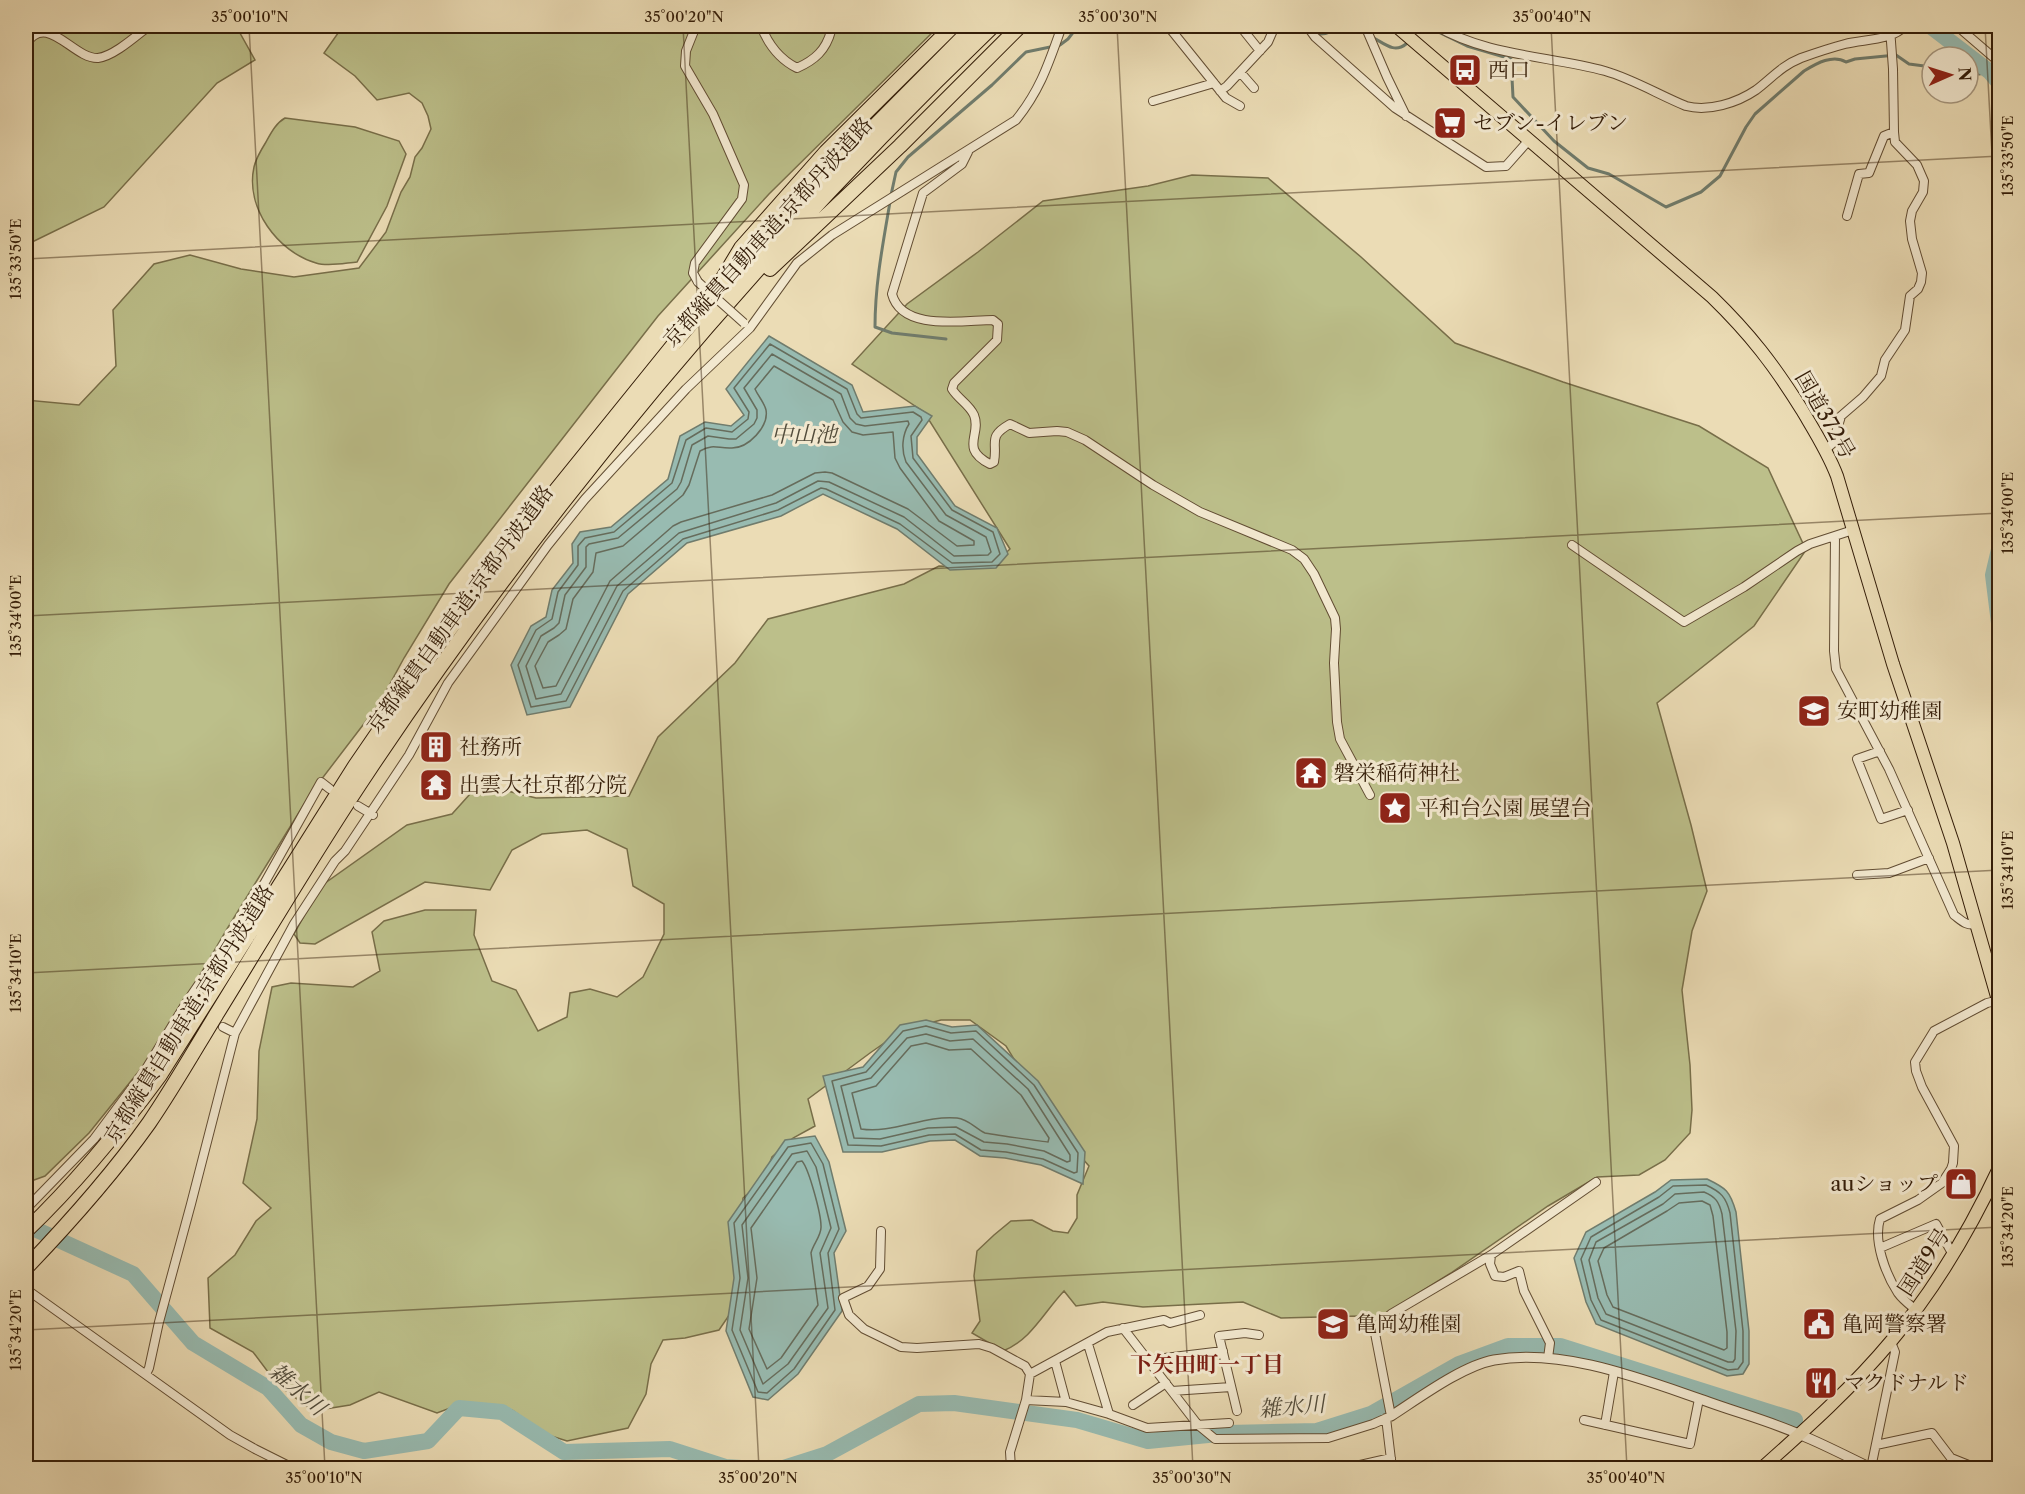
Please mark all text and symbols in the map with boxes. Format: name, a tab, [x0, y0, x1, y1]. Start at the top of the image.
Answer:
text: 35°00'10"N	[211, 7, 289, 26]
text: 35°00'20"N	[644, 7, 724, 26]
text: 35°00'30"N	[1078, 7, 1158, 26]
text: 35°00'40"N	[1513, 7, 1592, 26]
north arrow	[1920, 45, 1980, 105]
bus stop icon: 西口	[1447, 52, 1483, 88]
place label: 西口	[1488, 57, 1530, 82]
text: N	[1955, 67, 1975, 82]
supermarket icon: セブン-イレブン	[1432, 105, 1468, 141]
place label: セブン-イレブン	[1473, 110, 1628, 135]
street label: 京都縦貫自動車道;京都丹波道路	[658, 112, 877, 351]
text: 135°33'50"E	[1998, 116, 2017, 196]
text: 135°33'50"E	[6, 219, 25, 299]
street label: 国道372号	[1790, 367, 1861, 463]
water label: 中山池	[771, 421, 840, 448]
text: 135°34'00"E	[1998, 472, 2017, 554]
street label: 京都縦貫自動車道;京都丹波道路	[361, 480, 558, 737]
text: 135°34'00"E	[6, 575, 25, 657]
school or university icon: 安町幼稚園	[1796, 693, 1832, 729]
place label: 安町幼稚園	[1837, 698, 1942, 723]
building icon: 社務所	[418, 729, 454, 765]
place label: 社務所	[459, 734, 522, 759]
temple icon: 磐栄稲荷神社	[1293, 755, 1329, 791]
place label: 磐栄稲荷神社	[1334, 760, 1460, 785]
temple icon: 出雲大社京都分院	[418, 767, 454, 803]
place label: 出雲大社京都分院	[459, 772, 627, 797]
place icon: 平和台公園 展望台	[1377, 790, 1413, 826]
place label: 平和台公園 展望台	[1418, 795, 1592, 820]
text: 135°34'10"E	[1998, 830, 2017, 910]
street label: 京都縦貫自動車道;京都丹波道路	[98, 880, 279, 1148]
text: 135°34'10"E	[6, 933, 25, 1013]
shop icon: auショップ	[1943, 1166, 1979, 1202]
place label: auショップ	[1830, 1171, 1938, 1196]
text: 135°34'20"E	[1998, 1186, 2017, 1268]
street label: 国道9号	[1893, 1223, 1955, 1300]
text: 135°34'20"E	[6, 1289, 25, 1371]
school or university icon: 亀岡幼稚園	[1315, 1306, 1351, 1342]
public building icon: 亀岡警察署	[1801, 1306, 1837, 1342]
place label: 亀岡幼稚園	[1356, 1311, 1461, 1336]
place label: 亀岡警察署	[1842, 1311, 1947, 1336]
district label: 下矢田町一丁目	[1130, 1351, 1284, 1378]
water label: 雑水川	[264, 1358, 333, 1423]
restaurant icon: マクドナルド	[1803, 1365, 1839, 1401]
place label: マクドナルド	[1844, 1370, 1969, 1395]
water label: 雑水川	[1258, 1390, 1328, 1423]
text: 35°00'10"N	[285, 1468, 363, 1487]
text: 35°00'20"N	[718, 1468, 798, 1487]
text: 35°00'30"N	[1152, 1468, 1232, 1487]
text: 35°00'40"N	[1587, 1468, 1666, 1487]

